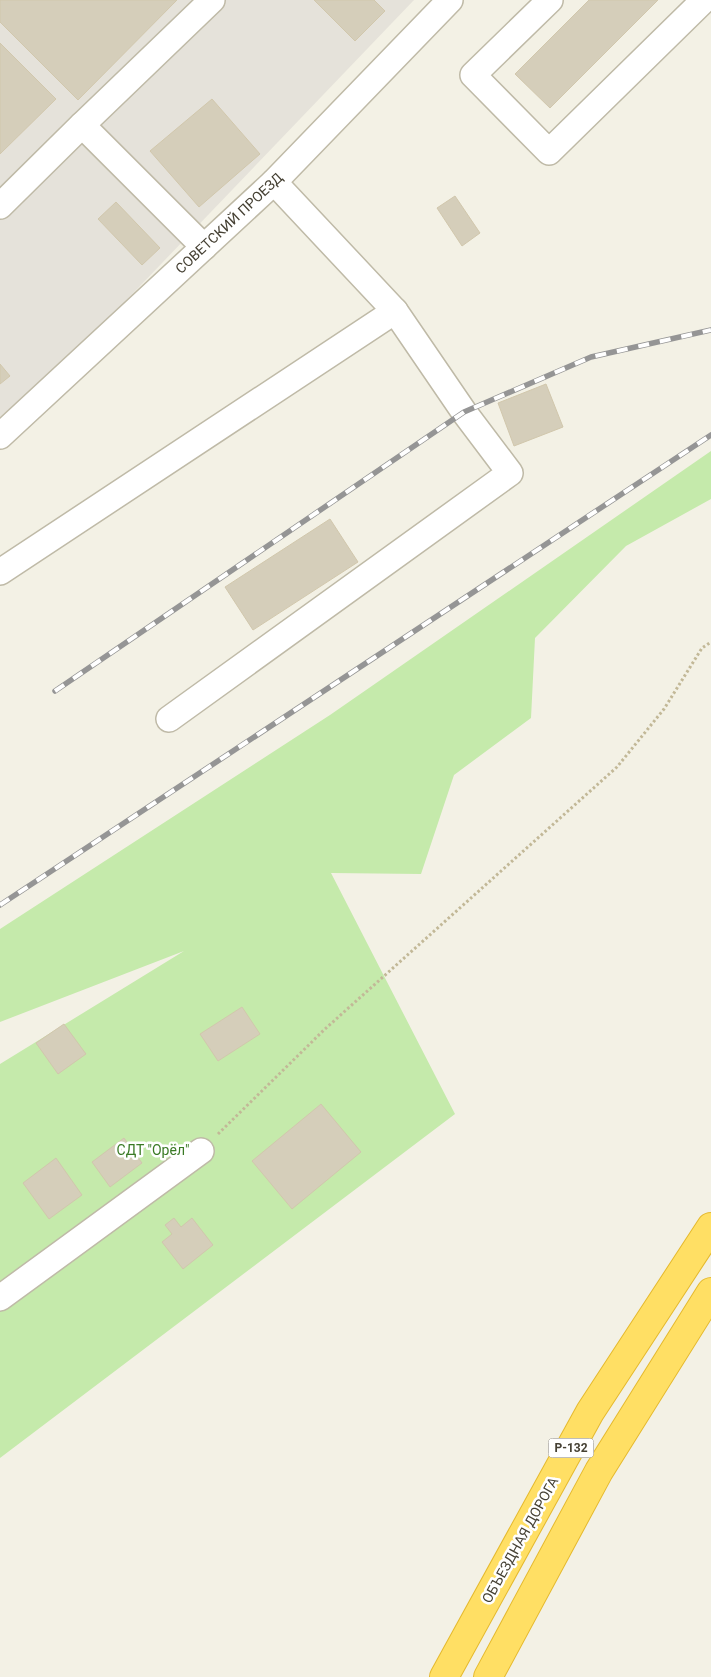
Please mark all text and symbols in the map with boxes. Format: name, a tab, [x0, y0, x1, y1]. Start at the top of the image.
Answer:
street label: СОВЕТСКИЙ ПРОЕЗД	[172, 169, 286, 277]
park label: СДТ "Орёл"	[117, 1142, 189, 1158]
road number: Р-132	[548, 1439, 594, 1458]
street label: ОБЪЕЗДНАЯ ДОРОГА	[479, 1474, 561, 1606]

